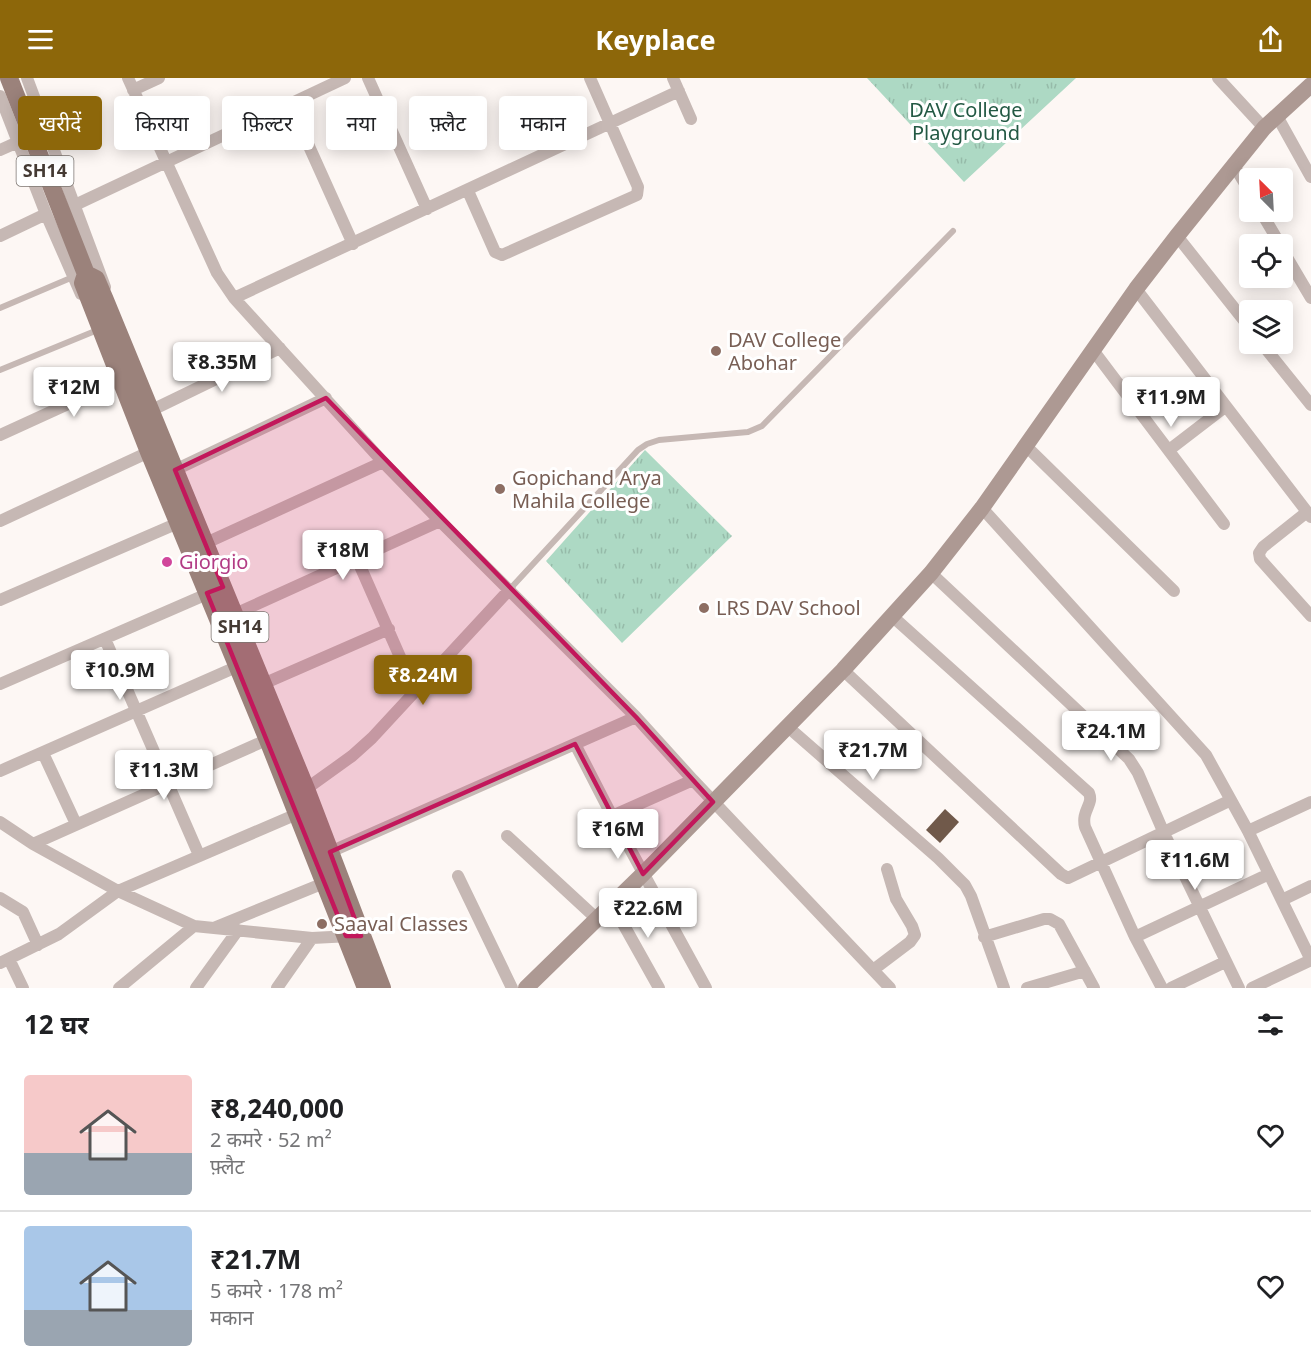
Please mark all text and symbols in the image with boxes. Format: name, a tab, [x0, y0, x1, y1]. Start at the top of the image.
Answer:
text: Keyplace	[595, 21, 716, 58]
icon: menu	[24, 23, 57, 56]
icon: share	[1254, 23, 1287, 56]
chip: खरीदें	[18, 96, 102, 150]
chip: किराया	[114, 96, 210, 150]
chip: फ़िल्टर	[222, 96, 314, 150]
chip: नया	[326, 96, 397, 150]
chip: फ़्लैट	[409, 96, 487, 150]
chip: मकान	[499, 96, 587, 150]
park label: DAV College Playground	[909, 96, 1023, 146]
road number: SH14	[16, 156, 74, 186]
north arrow	[1239, 168, 1293, 222]
map controls	[1239, 168, 1293, 354]
button: locate	[1239, 234, 1293, 288]
button: layers	[1239, 300, 1293, 354]
place label: DAV College Abohar	[728, 326, 841, 376]
pin: ₹8.35M	[173, 342, 271, 393]
marker: DAV College Abohar	[709, 344, 723, 358]
text: ₹8.35M	[187, 348, 257, 375]
pin: ₹12M	[38, 367, 110, 418]
text: ₹12M	[47, 373, 101, 400]
pin: ₹11.9M	[1122, 377, 1220, 428]
text: ₹11.9M	[1136, 383, 1206, 410]
place label: Gopichand Arya Mahila College	[512, 464, 662, 514]
marker: Gopichand Arya Mahila College	[493, 482, 507, 496]
pin: ₹18M	[307, 530, 379, 581]
text: ₹18M	[316, 536, 370, 563]
place label: Giorgio	[179, 548, 248, 575]
marker: Giorgio	[160, 555, 174, 569]
place label: LRS DAV School	[716, 594, 861, 621]
marker: LRS DAV School	[697, 601, 711, 615]
road number: SH14	[212, 612, 268, 642]
pin: ₹10.9M	[71, 650, 169, 701]
pin: ₹8.24M	[374, 655, 472, 706]
text: ₹10.9M	[85, 656, 155, 683]
text: ₹8.24M	[388, 661, 458, 688]
pin: ₹24.1M	[1062, 711, 1160, 762]
text: ₹24.1M	[1076, 717, 1146, 744]
pin: ₹21.7M	[824, 730, 922, 781]
text: ₹21.7M	[838, 736, 908, 763]
pin: ₹11.3M	[115, 750, 213, 801]
text: ₹11.3M	[129, 756, 199, 783]
pin: ₹16M	[582, 809, 654, 860]
text: ₹16M	[591, 815, 645, 842]
pin: ₹11.6M	[1146, 840, 1244, 891]
text: ₹11.6M	[1160, 846, 1230, 873]
pin: ₹22.6M	[599, 888, 697, 939]
text: ₹22.6M	[613, 894, 683, 921]
place label: Saaval Classes	[334, 910, 468, 937]
marker: Saaval Classes	[315, 917, 329, 931]
text: 12 घर	[24, 1006, 89, 1042]
icon: filters	[1254, 1008, 1287, 1041]
text: ₹8,240,000	[210, 1090, 344, 1126]
icon: home	[72, 1099, 144, 1171]
icon: heart	[1254, 1119, 1287, 1152]
text: 2 कमरे · 52 m²	[210, 1126, 332, 1153]
text: फ़्लैट	[210, 1153, 245, 1180]
text: ₹21.7M	[210, 1241, 301, 1277]
icon: home	[72, 1250, 144, 1322]
icon: heart	[1254, 1270, 1287, 1303]
text: 5 कमरे · 178 m²	[210, 1277, 343, 1304]
text: मकान	[210, 1304, 254, 1331]

